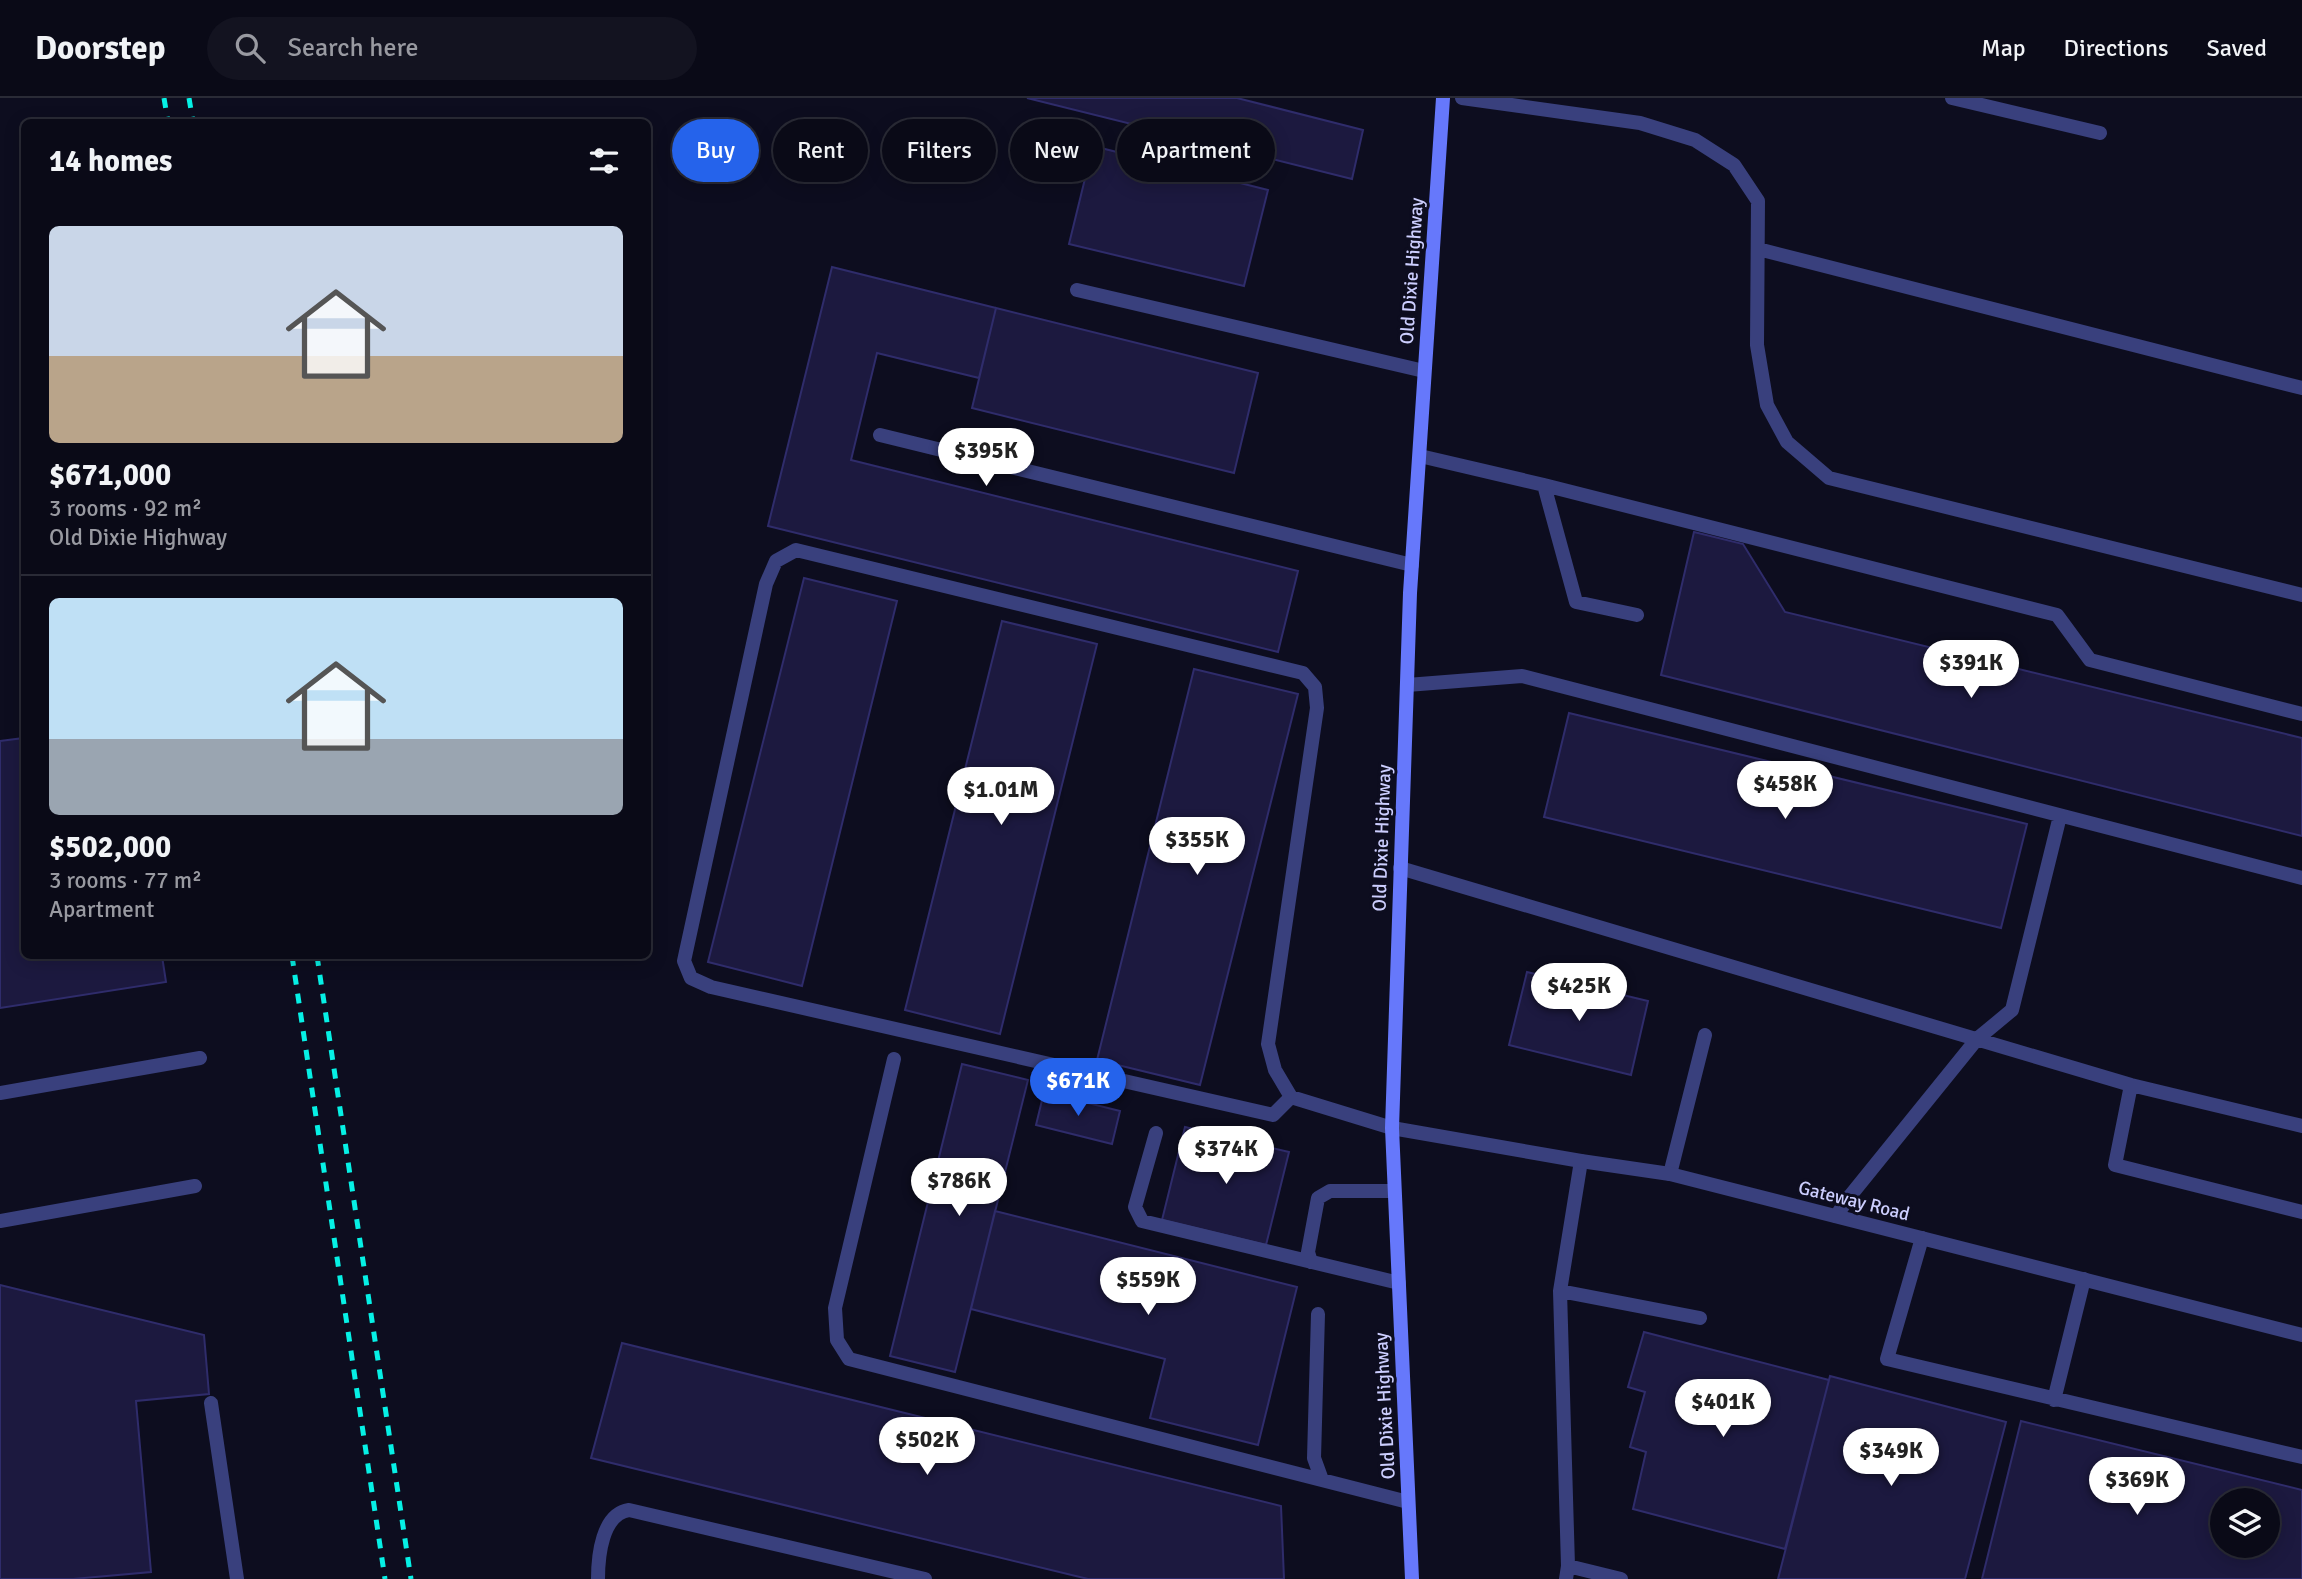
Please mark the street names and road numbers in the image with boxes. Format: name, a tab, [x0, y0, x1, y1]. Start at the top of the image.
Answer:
street label: Old Dixie Highway	[1395, 197, 1429, 345]
street label: Old Dixie Highway	[1367, 764, 1397, 912]
street label: Gateway Road	[1796, 1176, 1912, 1226]
street label: Old Dixie Highway	[1369, 1332, 1401, 1480]

